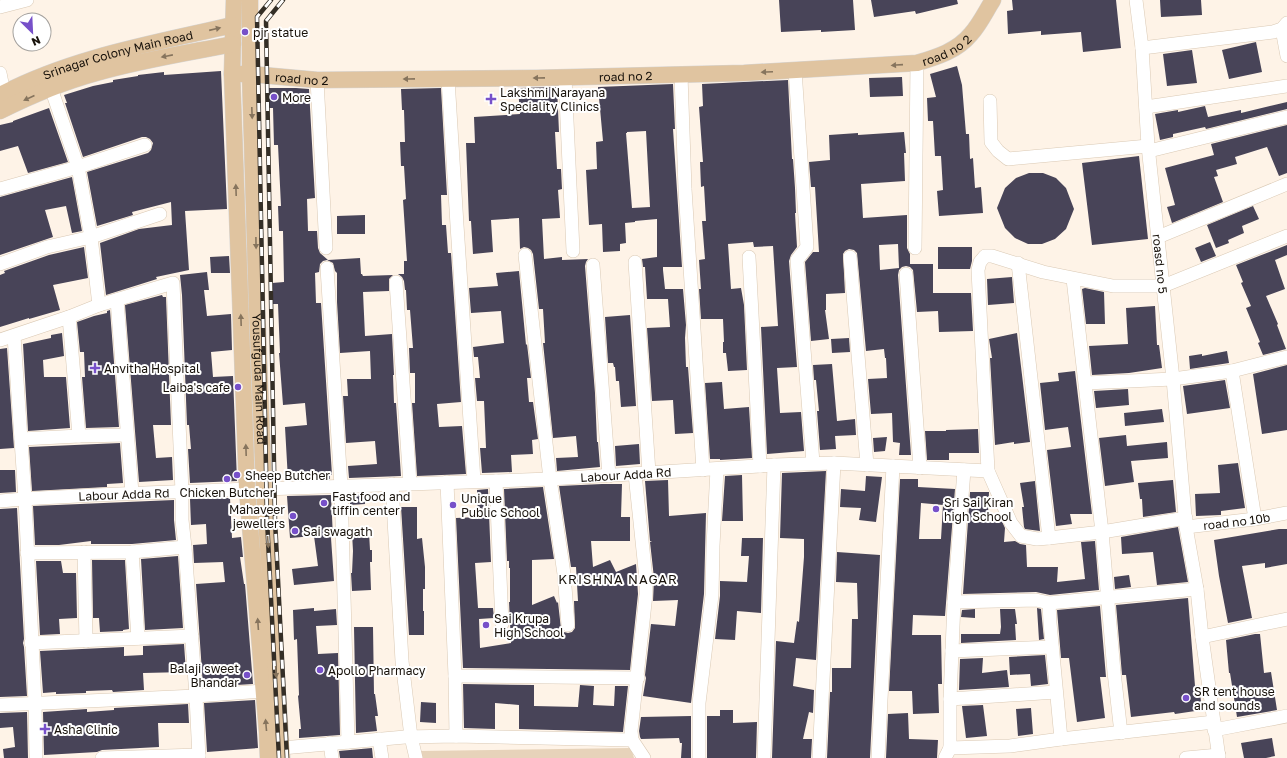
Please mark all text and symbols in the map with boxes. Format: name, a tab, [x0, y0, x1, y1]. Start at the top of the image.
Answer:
north arrow	[12, 12, 52, 52]
place label: pjr statue	[253, 25, 308, 40]
one-way arrow	[209, 26, 221, 32]
street label: Srinagar Colony Main Road	[41, 27, 194, 82]
marker: pjr statue	[240, 27, 250, 37]
street label: road no 2	[920, 31, 974, 69]
text: N	[30, 34, 43, 49]
one-way arrow	[161, 54, 173, 60]
one-way arrow	[891, 61, 903, 68]
street label: road no 2	[599, 68, 653, 84]
street label: road no 2	[274, 69, 329, 88]
one-way arrow	[760, 69, 773, 75]
one-way arrow	[532, 75, 545, 81]
one-way arrow	[403, 76, 415, 83]
place label: Lakshmi Narayana Speciality Clinics	[500, 85, 605, 114]
place label: More	[282, 90, 311, 105]
marker: More	[269, 92, 279, 102]
marker: Lakshmi Narayana Speciality Clinics	[485, 93, 497, 105]
one-way arrow	[24, 95, 35, 101]
one-way arrow	[248, 107, 255, 119]
one-way arrow	[233, 184, 240, 196]
street label: roasd no 5	[1150, 233, 1171, 294]
one-way arrow	[253, 237, 259, 250]
street label: Yousufguda Main Road	[250, 313, 270, 445]
one-way arrow	[238, 314, 245, 326]
place label: Anvitha Hospital	[104, 361, 200, 376]
marker: Anvitha Hospital	[89, 362, 101, 374]
place label: Laiba's cafe	[162, 380, 230, 395]
marker: Laiba's cafe	[233, 382, 243, 392]
one-way arrow	[243, 443, 249, 456]
street label: Labour Adda Rd	[580, 464, 672, 485]
place label: Sheep Butcher	[245, 468, 330, 483]
marker: Sheep Butcher	[232, 470, 242, 480]
marker: Chicken Butcher	[222, 474, 232, 484]
street label: Labour Adda Rd	[78, 485, 170, 503]
place label: Chicken Butcher	[180, 485, 275, 500]
place label: Fast food and tiffin center	[332, 489, 410, 518]
place label: Unique Public School	[461, 491, 540, 520]
place label: Sri Sai Kiran high School	[944, 495, 1013, 524]
marker: Fast food and tiffin center	[319, 498, 329, 508]
marker: Unique Public School	[448, 500, 458, 510]
place label: Mahaveer jewellers	[229, 502, 285, 531]
marker: Sri Sai Kiran high School	[931, 504, 941, 514]
street label: road no 10b	[1202, 509, 1271, 532]
marker: Mahaveer jewellers	[288, 511, 298, 521]
place label: Sai swagath	[303, 524, 373, 539]
marker: Sai swagath	[290, 526, 300, 536]
one-way arrow	[264, 536, 271, 548]
district label: KRISHNA NAGAR	[558, 571, 678, 587]
place label: Sai Krupa High School	[494, 611, 564, 640]
one-way arrow	[255, 618, 262, 630]
marker: Sai Krupa High School	[481, 620, 491, 630]
place label: Balaji sweet Bhandar	[169, 661, 239, 690]
place label: Apollo Pharmacy	[328, 663, 426, 678]
marker: Apollo Pharmacy	[315, 665, 325, 675]
one-way arrow	[272, 666, 279, 678]
marker: Balaji sweet Bhandar	[242, 670, 252, 680]
place label: SR tent house and sounds	[1194, 684, 1275, 713]
marker: SR tent house and sounds	[1181, 693, 1191, 703]
one-way arrow	[263, 719, 269, 731]
place label: Asha Clinic	[54, 722, 118, 737]
marker: Asha Clinic	[39, 723, 51, 735]

